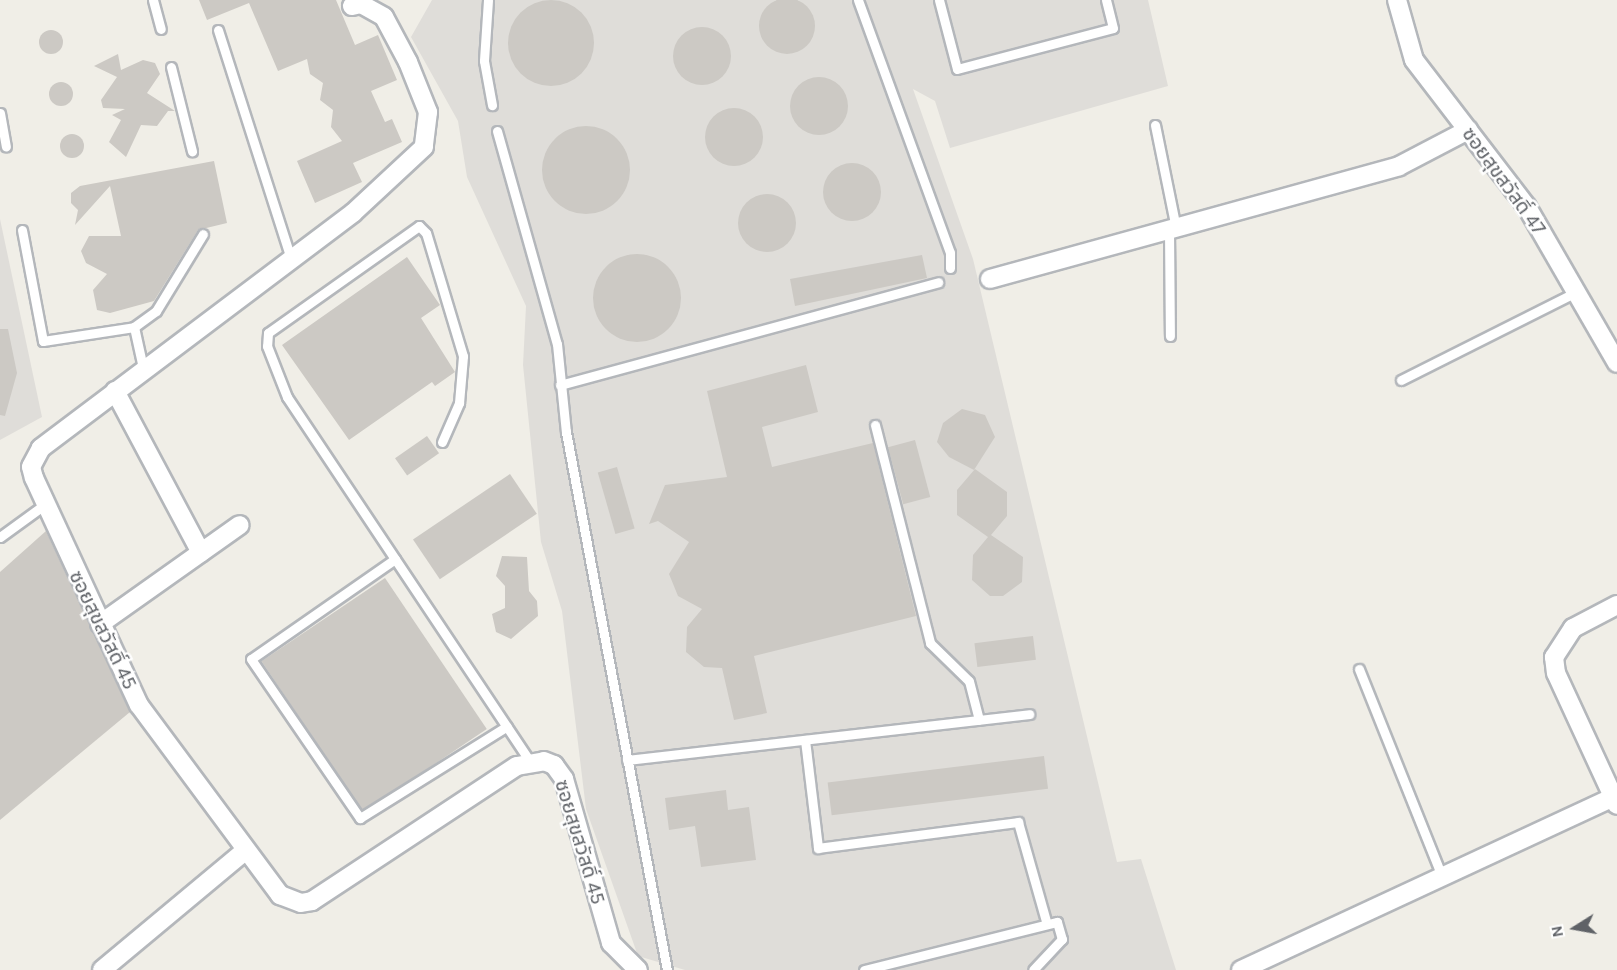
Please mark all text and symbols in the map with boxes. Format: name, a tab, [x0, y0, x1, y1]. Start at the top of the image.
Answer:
street label: ซอยสุขสวัสดิ์ 47	[1457, 122, 1551, 240]
street label: ซอยสุขสวัสดิ์ 45	[64, 567, 142, 693]
street label: ซอยสุขสวัสดิ์ 45	[550, 777, 610, 907]
north arrow	[1545, 898, 1605, 958]
text: N	[1546, 924, 1567, 939]

